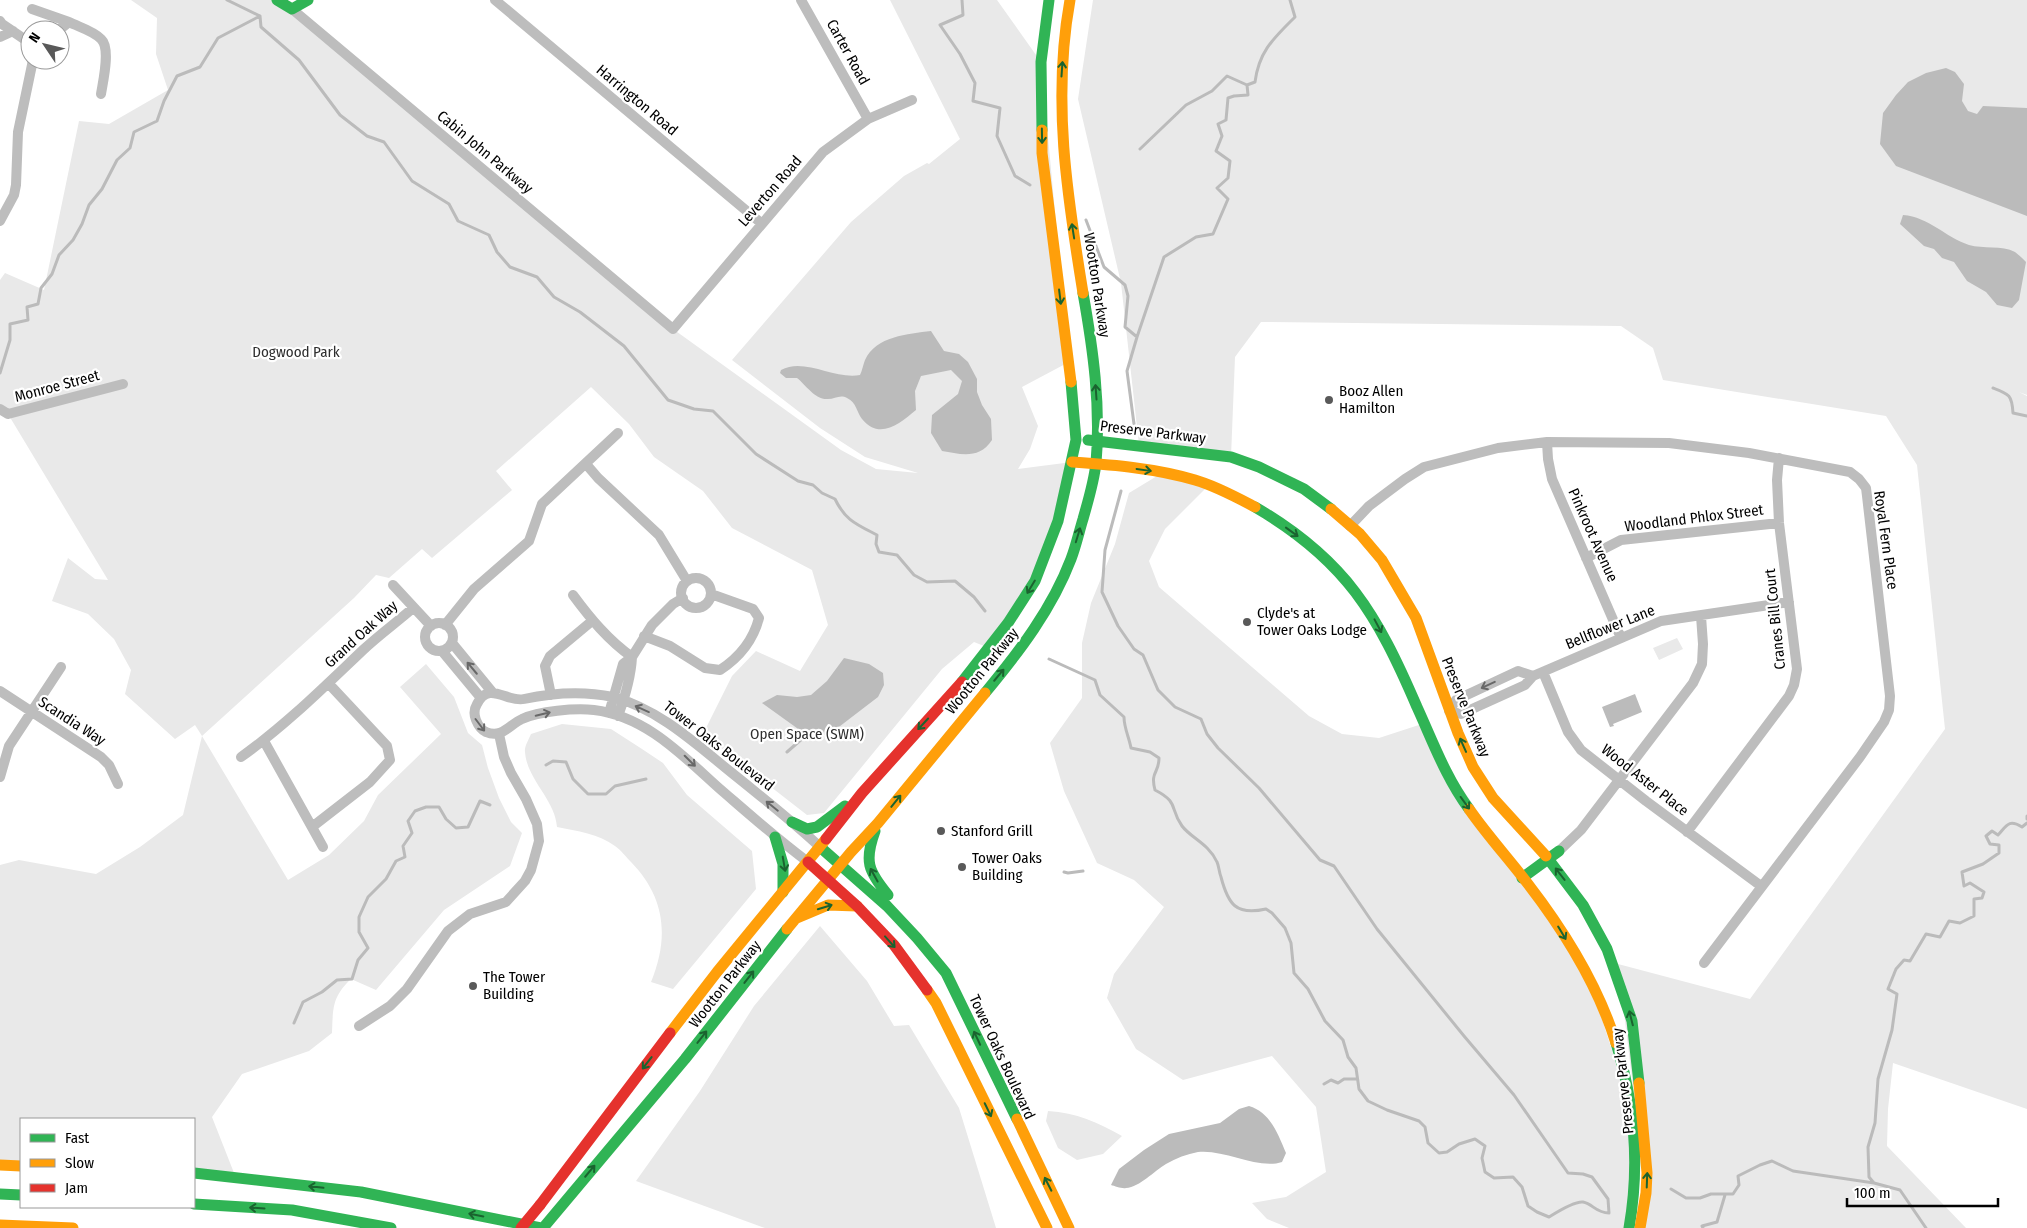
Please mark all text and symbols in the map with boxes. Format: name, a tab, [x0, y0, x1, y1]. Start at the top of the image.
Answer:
street label: Carter Road	[823, 16, 873, 88]
north arrow	[20, 20, 70, 70]
text: N	[25, 30, 44, 46]
street label: Harrington Road	[593, 61, 681, 139]
one-way arrow	[1058, 61, 1067, 77]
street label: Cabin John Parkway	[433, 107, 537, 197]
one-way arrow	[1037, 127, 1047, 143]
street label: Leverton Road	[734, 152, 806, 230]
one-way arrow	[1068, 223, 1078, 239]
street label: Wootton Parkway	[1080, 231, 1114, 339]
one-way arrow	[1055, 289, 1065, 305]
park label: Dogwood Park	[252, 343, 340, 361]
street label: Monroe Street	[13, 366, 101, 406]
place label: Booz Allen Hamilton	[1339, 382, 1403, 417]
one-way arrow	[1091, 384, 1101, 400]
marker: Booz Allen Hamilton	[1323, 394, 1335, 406]
street label: Preserve Parkway	[1099, 417, 1207, 447]
one-way arrow	[1136, 465, 1152, 475]
street label: Pinkroot Avenue	[1564, 485, 1622, 585]
street label: Royal Fern Place	[1870, 489, 1902, 591]
street label: Woodland Phlox Street	[1624, 501, 1765, 535]
one-way arrow	[1074, 527, 1084, 543]
one-way arrow	[1285, 527, 1299, 537]
street label: Cranes Bill Court	[1761, 568, 1789, 670]
one-way arrow	[1025, 579, 1035, 593]
street label: Grand Oak Way	[321, 596, 401, 671]
street label: Bellflower Lane	[1563, 601, 1657, 653]
place label: Clyde's at Tower Oaks Lodge	[1257, 604, 1367, 639]
marker: Clyde's at Tower Oaks Lodge	[1241, 616, 1253, 628]
one-way arrow	[1374, 618, 1383, 633]
street label: Wootton Parkway	[942, 624, 1022, 718]
street label: Preserve Parkway	[1438, 654, 1494, 760]
one-way arrow	[467, 662, 478, 675]
one-way arrow	[994, 669, 1005, 682]
one-way arrow	[1481, 681, 1496, 691]
street label: Scandia Way	[35, 693, 109, 749]
street label: Tower Oaks Boulevard	[660, 697, 778, 795]
one-way arrow	[635, 703, 650, 713]
one-way arrow	[534, 709, 550, 718]
one-way arrow	[917, 717, 929, 730]
one-way arrow	[475, 718, 486, 731]
park label: Open Space (SWM)	[750, 725, 864, 743]
one-way arrow	[1458, 738, 1468, 753]
street label: Wood Aster Place	[1598, 740, 1692, 820]
one-way arrow	[684, 755, 696, 767]
one-way arrow	[891, 794, 902, 807]
one-way arrow	[1460, 796, 1470, 810]
one-way arrow	[766, 800, 779, 811]
place label: Stanford Grill	[951, 822, 1033, 840]
marker: Stanford Grill	[935, 825, 947, 837]
place label: Tower Oaks Building	[972, 849, 1042, 884]
one-way arrow	[779, 855, 789, 871]
marker: Tower Oaks Building	[956, 861, 968, 873]
one-way arrow	[1555, 867, 1566, 880]
one-way arrow	[869, 868, 879, 883]
one-way arrow	[817, 902, 833, 911]
one-way arrow	[1557, 926, 1567, 940]
one-way arrow	[884, 935, 896, 948]
street label: Wootton Parkway	[685, 937, 765, 1031]
place label: The Tower Building	[483, 968, 546, 1003]
one-way arrow	[744, 971, 755, 984]
marker: The Tower Building	[467, 980, 479, 992]
street label: Tower Oaks Boulevard	[965, 992, 1039, 1122]
one-way arrow	[1625, 1011, 1635, 1027]
street label: Preserve Parkway	[1608, 1027, 1638, 1135]
one-way arrow	[697, 1031, 708, 1044]
one-way arrow	[972, 1031, 981, 1046]
one-way arrow	[642, 1056, 652, 1070]
one-way arrow	[984, 1102, 993, 1117]
legend	[20, 1118, 195, 1208]
text: Fast	[65, 1129, 89, 1147]
text: Slow	[65, 1154, 94, 1172]
one-way arrow	[585, 1164, 596, 1177]
one-way arrow	[1642, 1172, 1652, 1188]
scale bar	[1847, 1176, 1998, 1208]
one-way arrow	[1043, 1177, 1053, 1192]
text: Jam	[65, 1179, 88, 1197]
one-way arrow	[308, 1182, 324, 1192]
text: 100 m	[1854, 1184, 1891, 1202]
one-way arrow	[249, 1203, 265, 1212]
one-way arrow	[468, 1210, 484, 1219]

